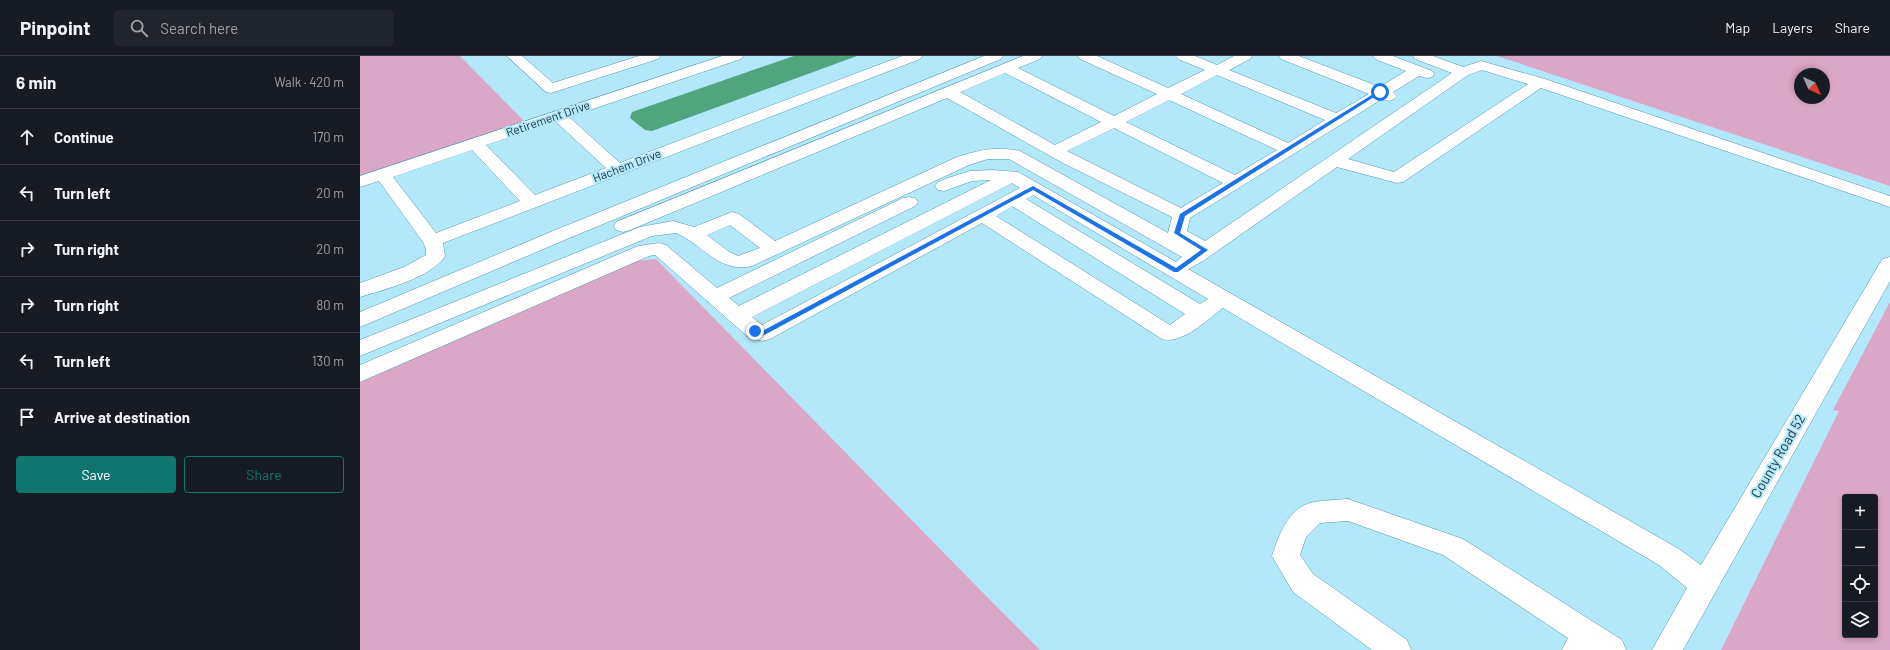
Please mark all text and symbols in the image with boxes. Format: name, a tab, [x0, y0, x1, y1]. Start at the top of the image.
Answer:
search box	[114, 10, 394, 46]
text: Pinpoint	[20, 16, 90, 39]
icon: search	[128, 17, 150, 39]
text: Search here	[160, 19, 238, 37]
text: Map	[1725, 19, 1750, 36]
text: Layers	[1772, 19, 1813, 36]
text: Share	[1835, 19, 1870, 36]
north arrow	[1794, 68, 1830, 104]
text: 6 min	[16, 72, 56, 92]
text: Walk · 420 m	[274, 74, 344, 90]
route start	[1371, 83, 1389, 101]
street label: Retirement Drive	[504, 97, 592, 139]
icon: ahead	[16, 126, 38, 148]
text: Continue	[54, 128, 114, 146]
text: 170 m	[313, 129, 344, 145]
street label: Hachem Drive	[590, 146, 663, 185]
icon: left	[16, 182, 38, 204]
text: Turn left	[54, 184, 110, 202]
text: 20 m	[316, 185, 344, 201]
icon: right	[16, 238, 38, 260]
text: Turn right	[54, 240, 119, 258]
text: 20 m	[316, 241, 344, 257]
icon: right	[16, 294, 38, 316]
text: Turn right	[54, 296, 119, 314]
text: 80 m	[317, 297, 344, 313]
route end	[746, 322, 764, 340]
icon: left	[16, 350, 38, 372]
text: Turn left	[54, 352, 110, 370]
text: 130 m	[312, 353, 344, 369]
icon: arrive	[16, 406, 38, 428]
text: Arrive at destination	[54, 408, 190, 426]
street label: County Road 52	[1747, 411, 1808, 501]
button: Save	[16, 456, 176, 493]
button: Share	[184, 456, 344, 493]
map controls	[1842, 494, 1878, 638]
button: +	[1842, 494, 1878, 530]
button: −	[1842, 530, 1878, 566]
button: locate	[1842, 566, 1878, 602]
button: layers	[1842, 602, 1878, 638]

